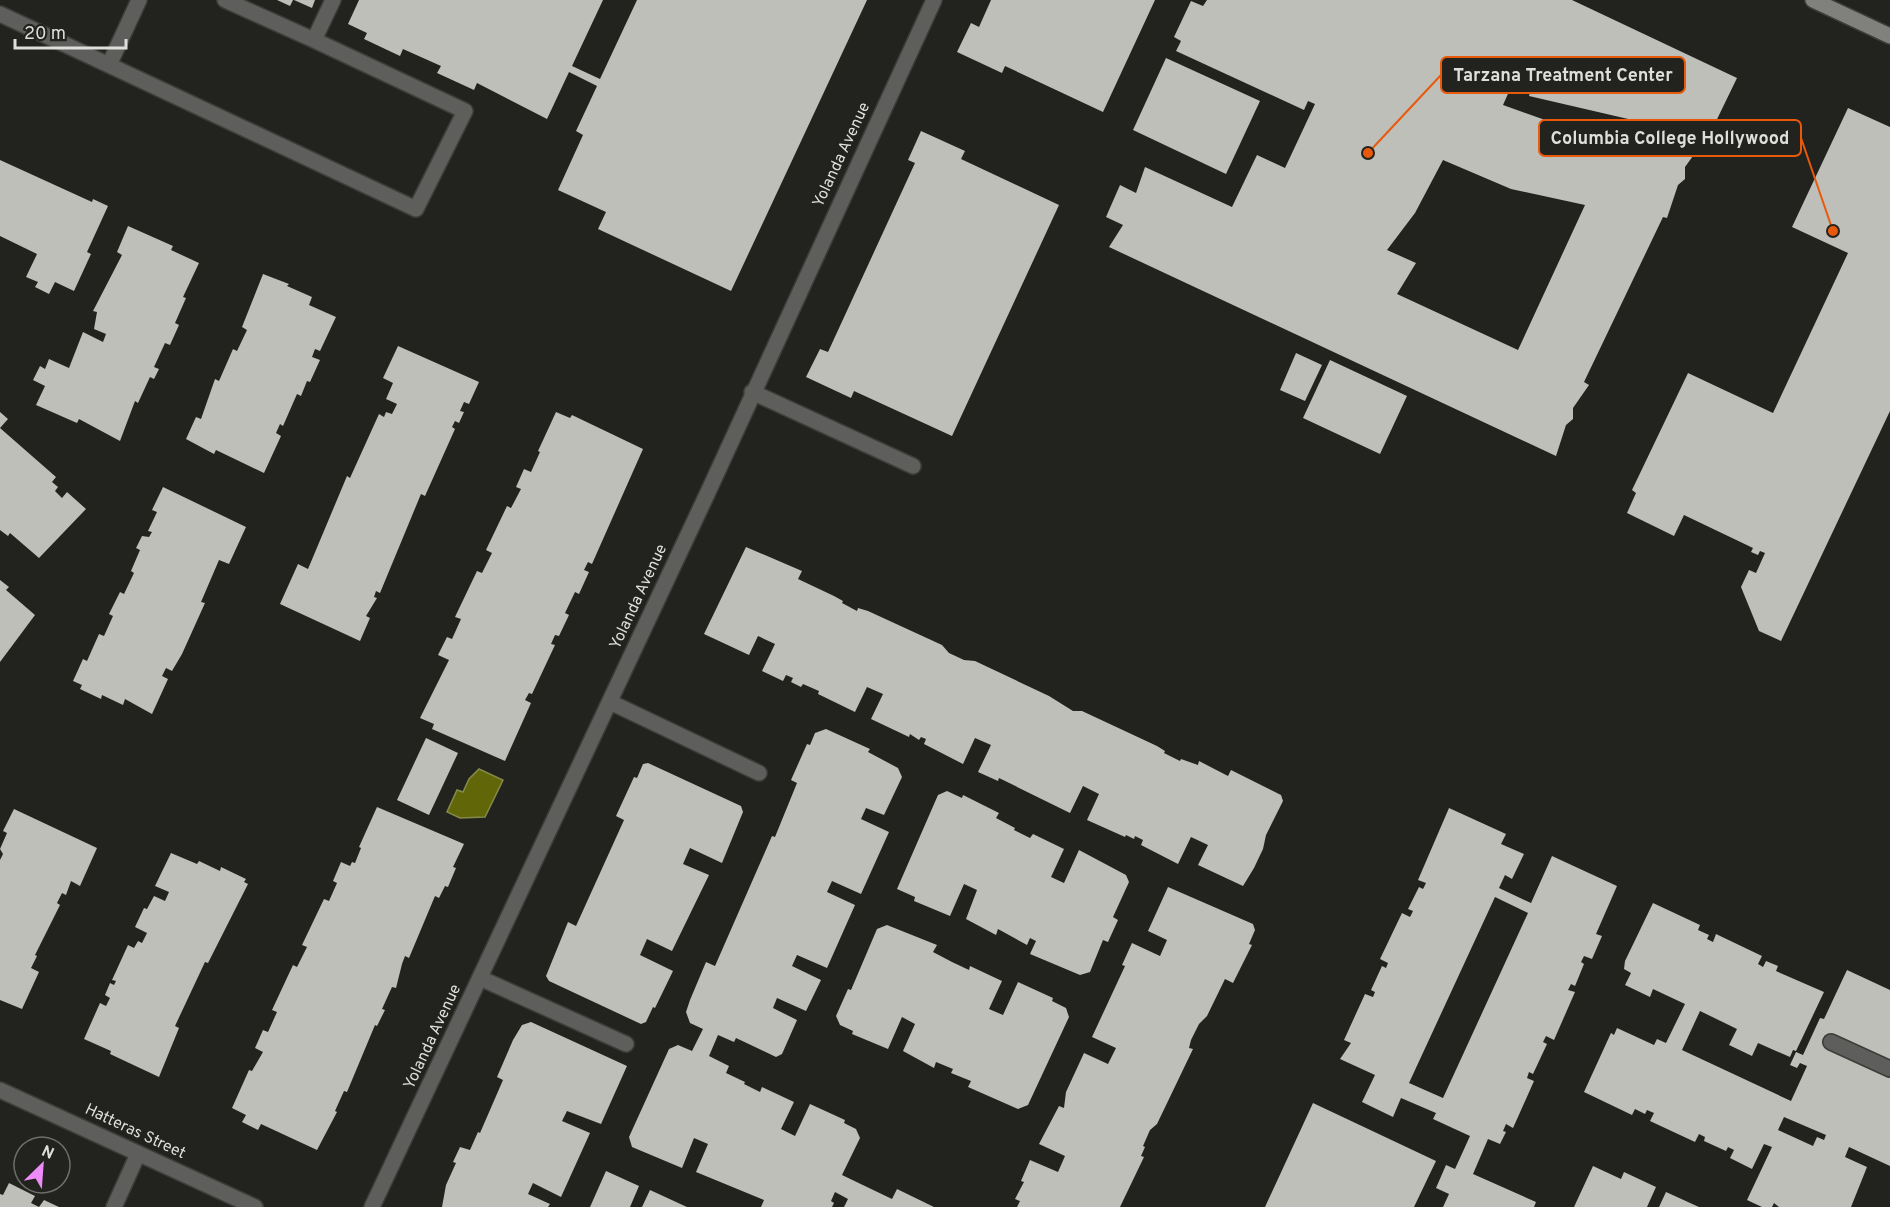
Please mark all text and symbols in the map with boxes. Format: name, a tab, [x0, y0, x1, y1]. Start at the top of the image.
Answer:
scale bar	[15, 12, 126, 50]
text: 20 m	[24, 23, 66, 46]
callout: Tarzana Treatment Center	[1441, 57, 1685, 93]
text: Tarzana Treatment Center	[1453, 65, 1673, 88]
street label: Yolanda Avenue	[809, 99, 875, 211]
callout: Columbia College Hollywood	[1539, 120, 1801, 156]
text: Columbia College Hollywood	[1551, 128, 1789, 151]
street label: Yolanda Avenue	[606, 541, 672, 653]
street label: Yolanda Avenue	[400, 981, 466, 1093]
street label: Hatteras Street	[81, 1100, 189, 1164]
north arrow	[12, 1135, 72, 1195]
text: N	[38, 1142, 57, 1165]

